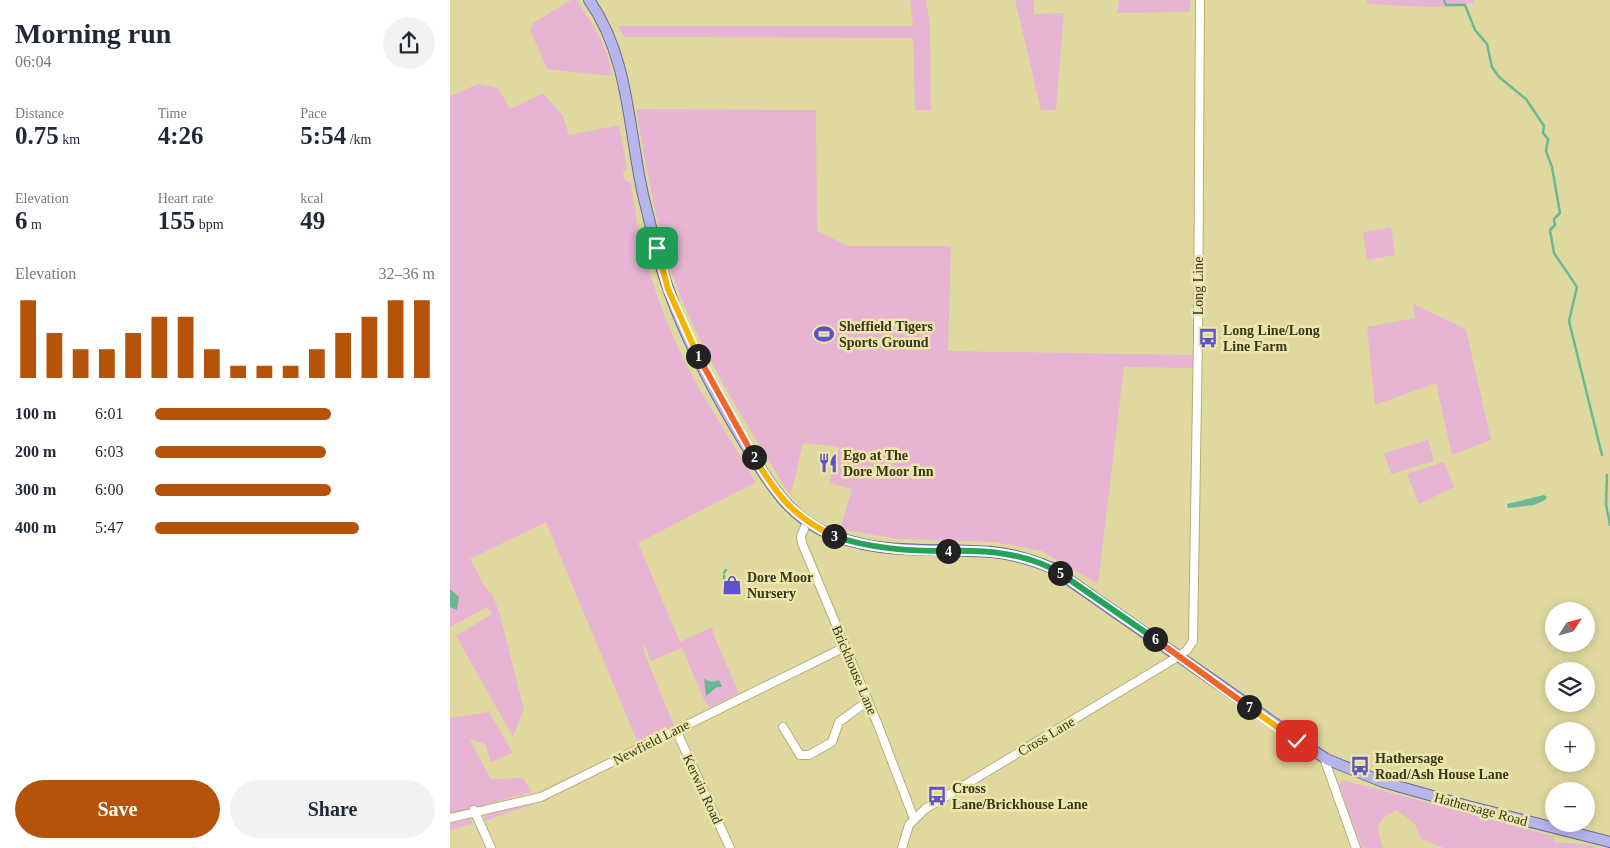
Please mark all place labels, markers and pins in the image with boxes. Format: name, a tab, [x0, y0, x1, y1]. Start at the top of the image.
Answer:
pin	[636, 227, 678, 269]
place label: Sheffield Tigers Sports Ground	[839, 319, 934, 350]
sports icon: Sheffield Tigers Sports Ground	[813, 323, 835, 345]
place label: Long Line/Long Line Farm	[1223, 323, 1320, 354]
bus stop icon: Long Line/Long Line Farm	[1197, 327, 1219, 349]
pin: 1	[686, 344, 710, 368]
pin: 2	[742, 444, 766, 470]
place label: Ego at The Dore Moor Inn	[843, 448, 934, 479]
restaurant icon: Ego at The Dore Moor Inn	[817, 452, 839, 474]
pin: 3	[822, 524, 846, 548]
pin: 4	[936, 538, 960, 564]
pin: 5	[1048, 560, 1072, 586]
place label: Dore Moor Nursery	[747, 570, 813, 601]
shop icon: Dore Moor Nursery	[721, 574, 743, 596]
pin: 6	[1142, 626, 1168, 652]
pin: 7	[1236, 694, 1262, 720]
pin	[1276, 720, 1318, 762]
place label: Hathersage Road/Ash House Lane	[1375, 751, 1509, 782]
bus stop icon: Hathersage Road/Ash House Lane	[1349, 755, 1371, 777]
place label: Cross Lane/Brickhouse Lane	[952, 781, 1088, 812]
bus stop icon: Cross Lane/Brickhouse Lane	[926, 785, 948, 807]

